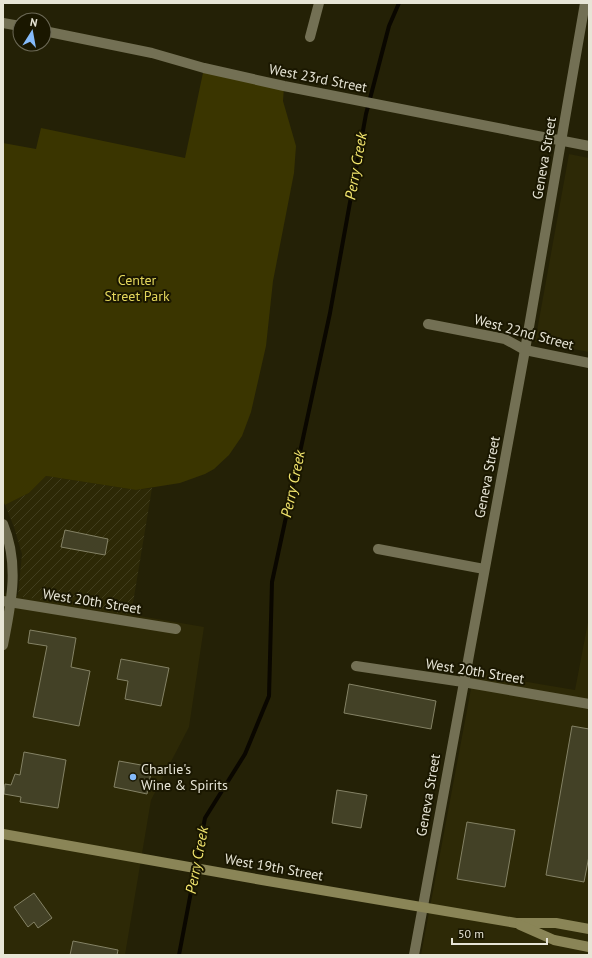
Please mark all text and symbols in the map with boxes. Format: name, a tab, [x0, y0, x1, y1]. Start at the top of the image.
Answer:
north arrow	[12, 12, 52, 52]
text: N	[29, 15, 39, 30]
street label: West 23rd Street	[267, 60, 369, 96]
street label: Geneva Street	[528, 115, 560, 201]
water label: Perry Creek	[340, 129, 371, 201]
park label: Center Street Park	[104, 271, 170, 305]
street label: West 22nd Street	[472, 310, 576, 354]
street label: Geneva Street	[470, 434, 504, 520]
water label: Perry Creek	[276, 447, 309, 519]
street label: West 20th Street	[41, 584, 143, 618]
street label: West 20th Street	[424, 654, 526, 688]
street label: Geneva Street	[412, 752, 444, 838]
place label: Charlie's Wine & Spirits	[141, 760, 228, 794]
marker: Charlie's Wine & Spirits	[128, 772, 138, 782]
water label: Perry Creek	[181, 823, 213, 895]
street label: West 19th Street	[223, 849, 325, 885]
scale bar	[452, 920, 547, 946]
text: 50 m	[458, 926, 484, 941]

